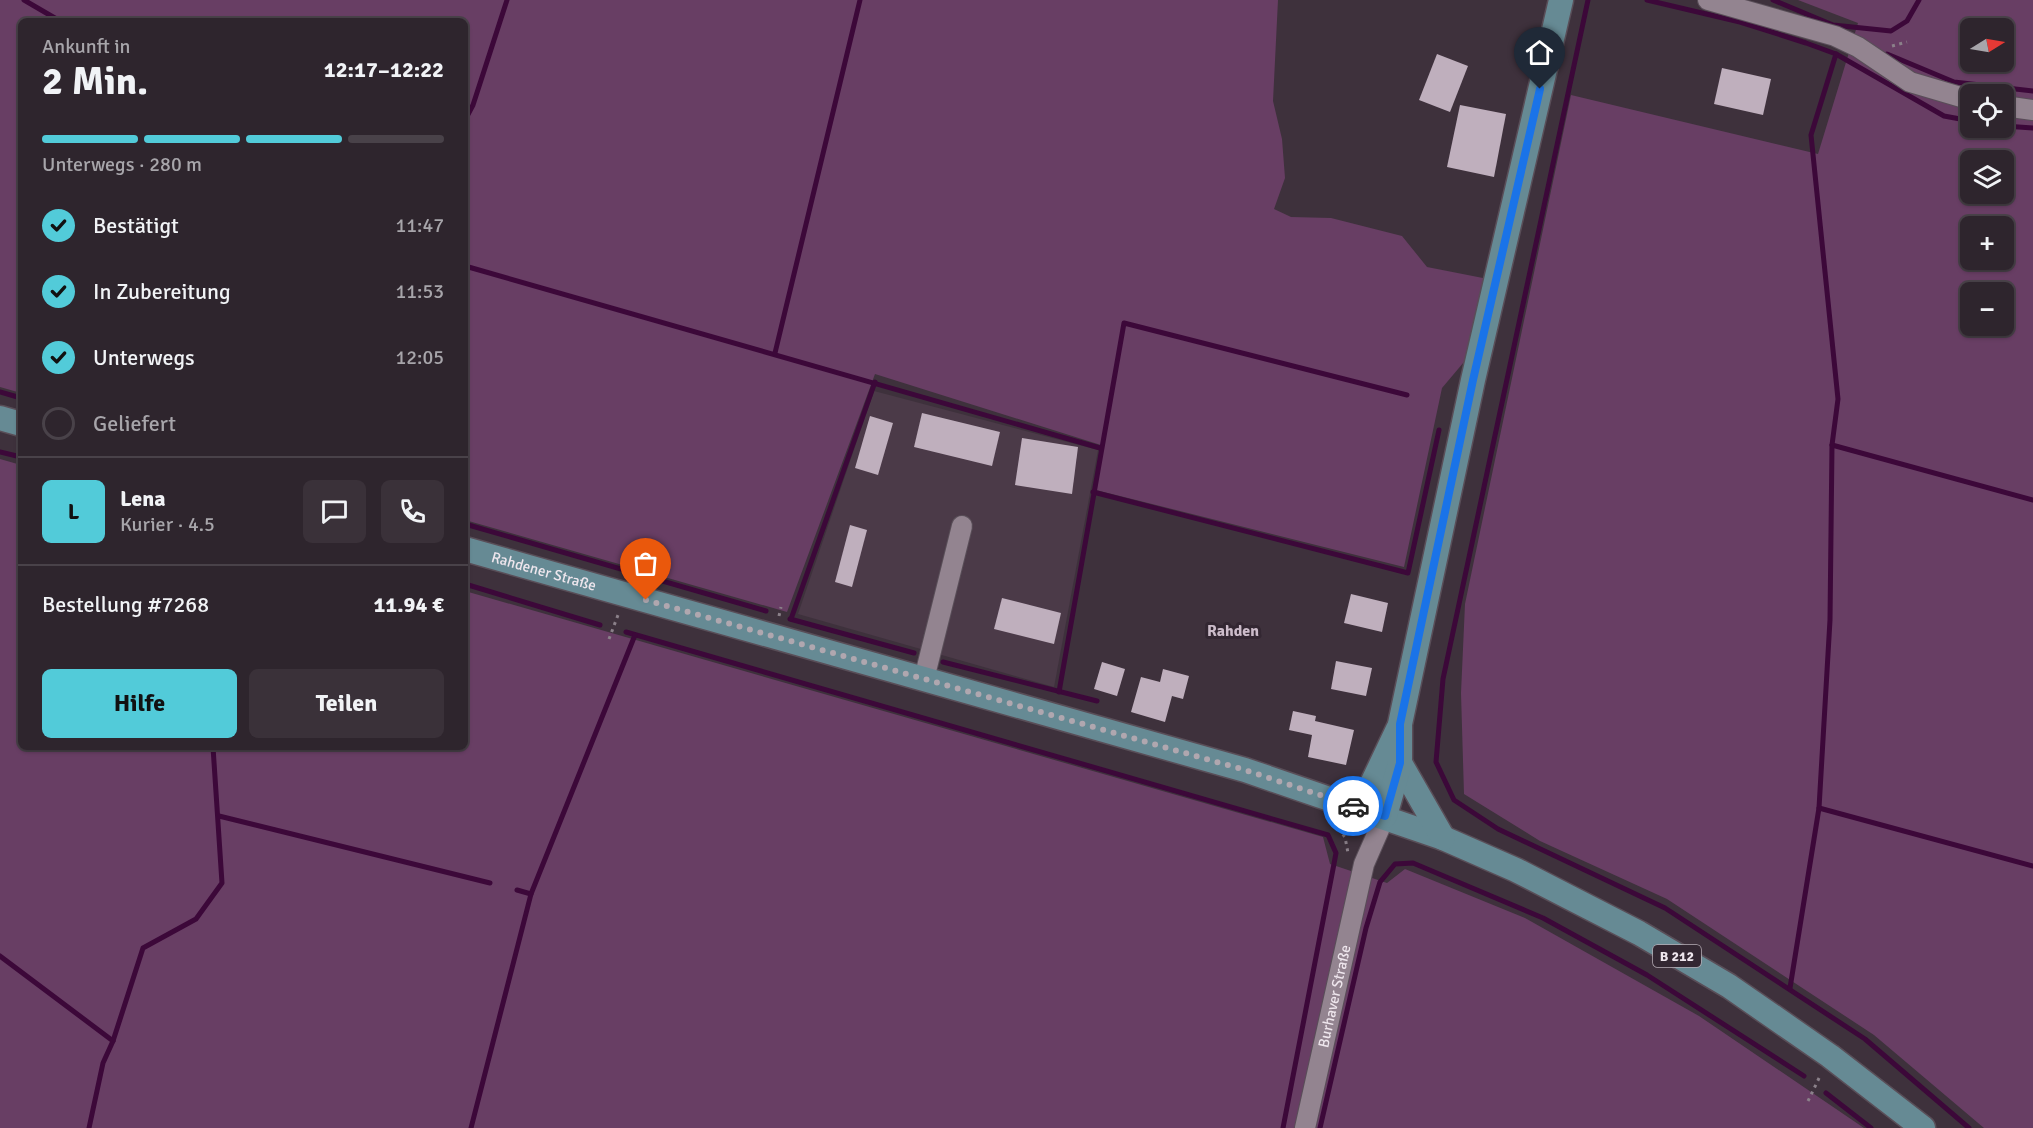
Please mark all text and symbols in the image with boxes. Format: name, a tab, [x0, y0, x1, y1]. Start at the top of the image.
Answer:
north arrow	[1960, 18, 2014, 72]
map controls	[1960, 18, 2014, 336]
pin	[1514, 27, 1565, 89]
text: Ankunft in	[42, 34, 130, 59]
icon: home	[1523, 36, 1556, 69]
text: 12:17–12:22	[324, 56, 444, 83]
text: 2 Min.	[42, 57, 148, 105]
button: locate	[1960, 84, 2014, 138]
button: layers	[1960, 150, 2014, 204]
text: Unterwegs · 280 m	[42, 152, 202, 177]
icon: check	[42, 209, 75, 242]
text: Bestätigt	[93, 212, 179, 239]
text: 11:47	[395, 213, 444, 238]
button: +	[1960, 216, 2014, 270]
icon: check	[42, 275, 75, 308]
text: In Zubereitung	[93, 278, 231, 305]
text: 11:53	[395, 279, 444, 304]
button: −	[1960, 282, 2014, 336]
icon: check	[42, 341, 75, 374]
text: Unterwegs	[93, 344, 195, 371]
text: 12:05	[395, 345, 444, 370]
text: Geliefert	[93, 410, 176, 437]
button: chat	[303, 480, 366, 543]
button: phone	[381, 480, 444, 543]
text: Lena	[120, 485, 166, 512]
text: L	[68, 498, 79, 525]
text: Kurier · 4.5	[120, 512, 215, 537]
pin	[620, 538, 671, 600]
icon: bag	[629, 547, 662, 580]
street label: Rahdener Straße	[489, 548, 598, 595]
text: Bestellung #7268	[42, 591, 209, 618]
text: 11.94 €	[373, 591, 444, 618]
district label: Rahden	[1207, 621, 1259, 641]
button: Hilfe	[42, 669, 237, 738]
button: Teilen	[249, 669, 444, 738]
courier	[1323, 776, 1383, 836]
icon: car	[1337, 790, 1370, 823]
street label: Burhaver Straße	[1314, 943, 1355, 1049]
road number: B 212	[1653, 945, 1701, 967]

